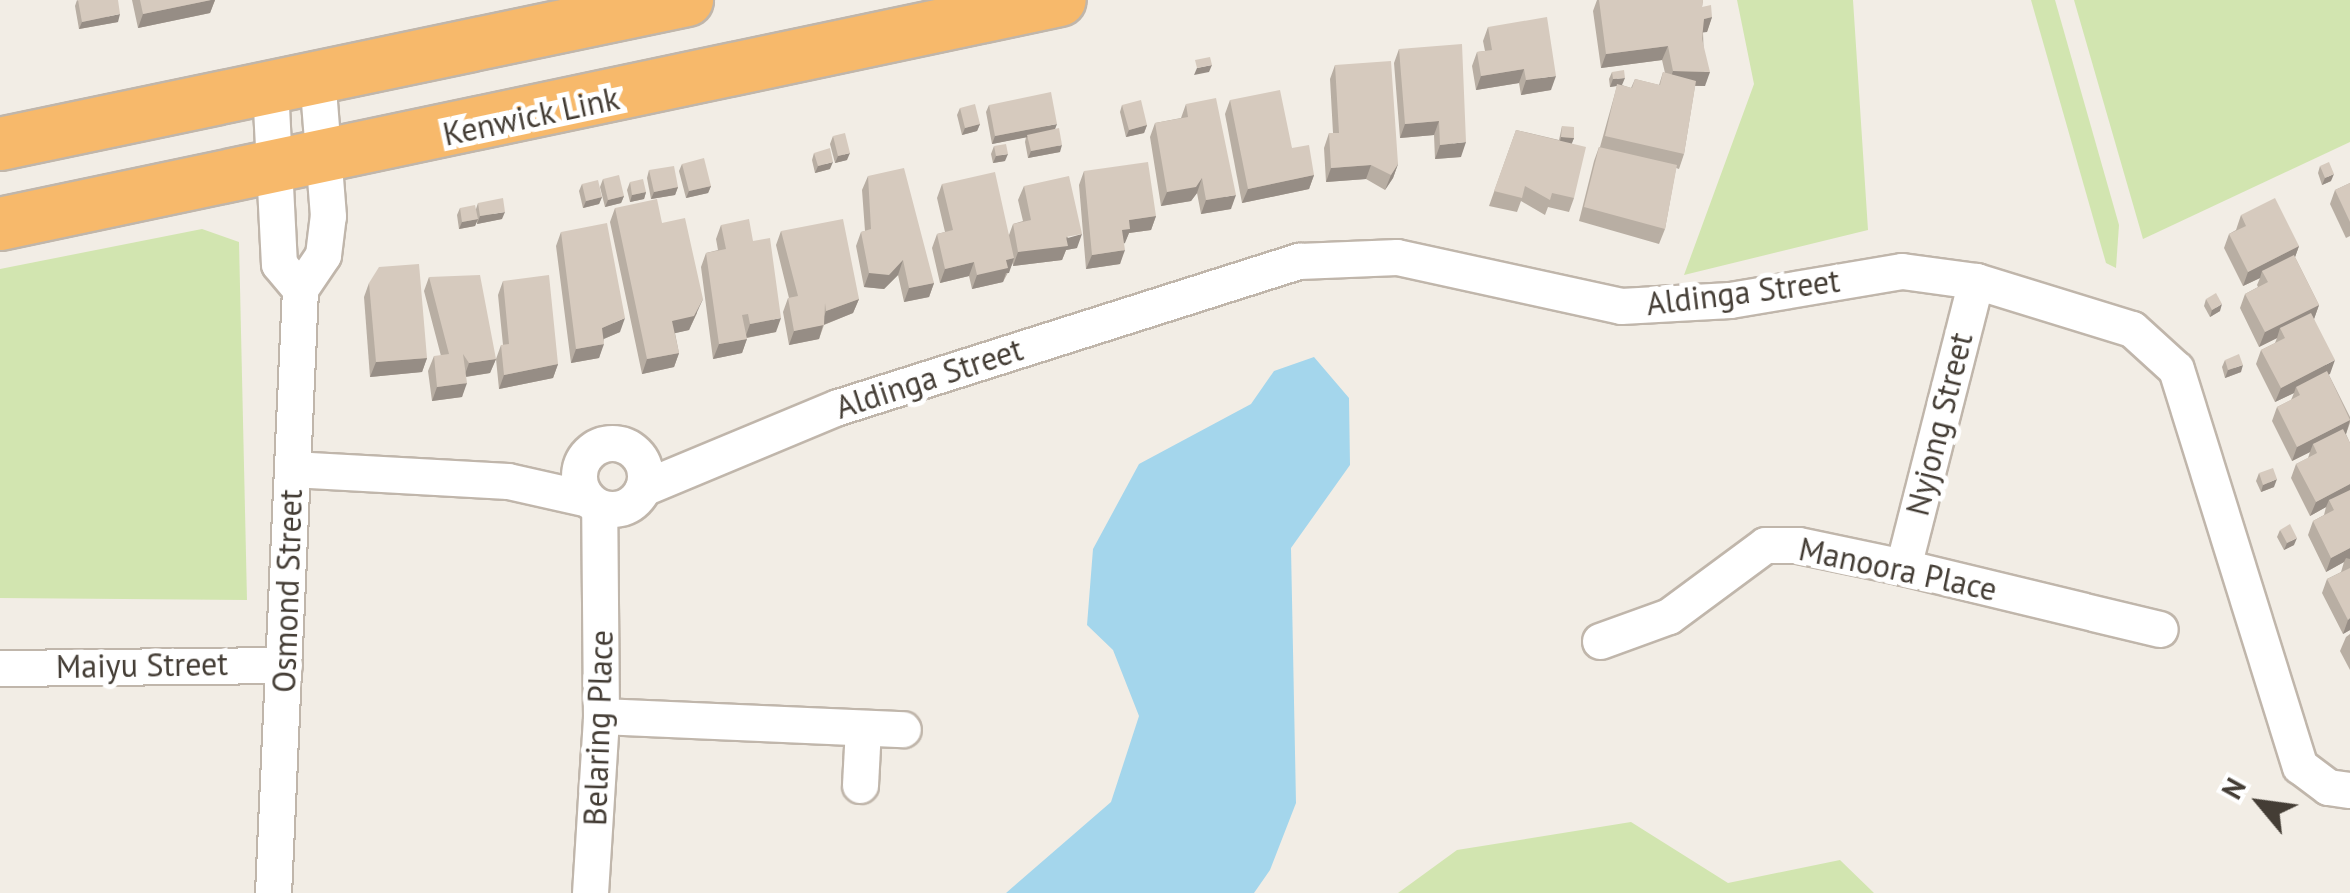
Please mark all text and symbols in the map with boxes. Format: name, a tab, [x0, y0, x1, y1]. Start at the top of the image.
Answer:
street label: Kenwick Link	[439, 78, 623, 154]
street label: Aldinga Street	[1644, 261, 1842, 323]
street label: Nyjong Street	[1898, 329, 1980, 519]
street label: Aldinga Street	[830, 330, 1028, 426]
street label: Osmond Street	[264, 489, 310, 693]
street label: Manoora Place	[1796, 529, 2000, 609]
street label: Belaring Place	[575, 629, 621, 827]
street label: Maiyu Street	[56, 644, 228, 686]
north arrow	[2210, 753, 2310, 853]
text: N	[2213, 771, 2254, 805]

